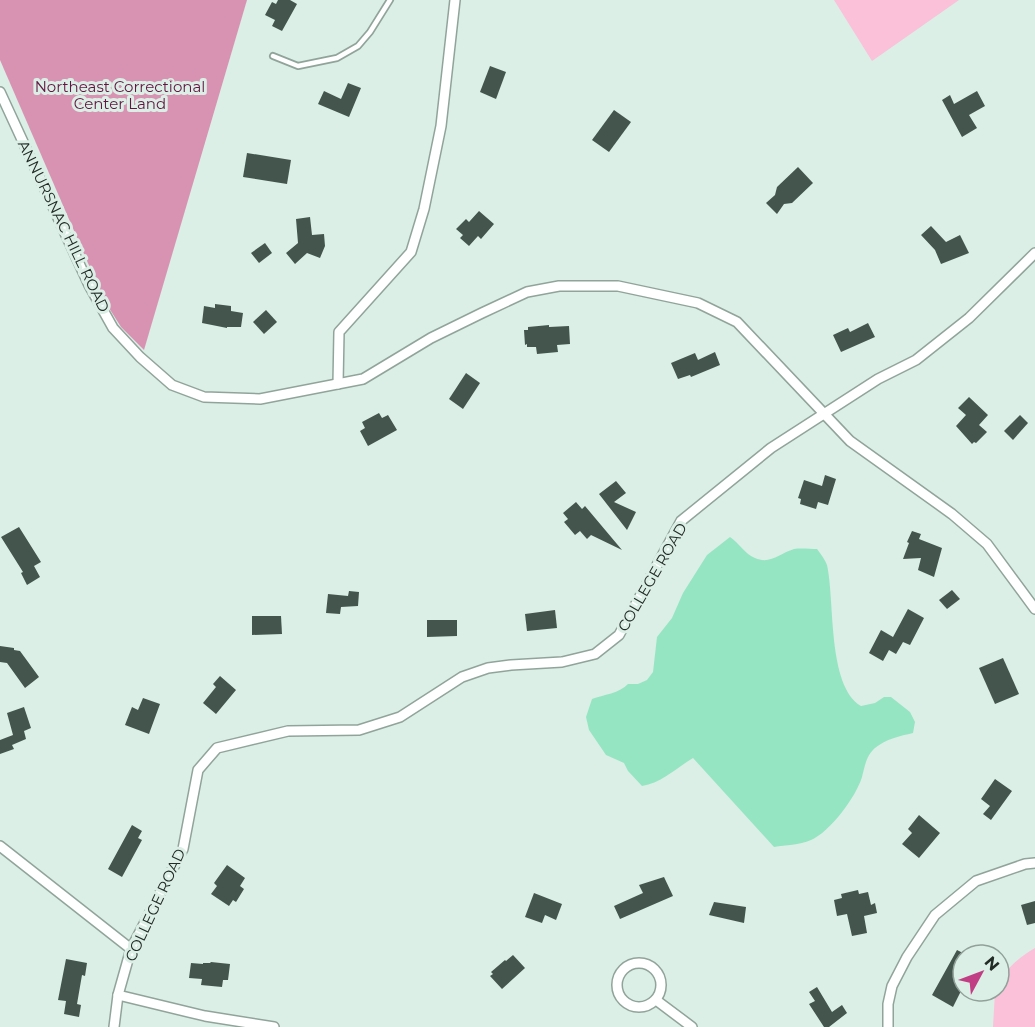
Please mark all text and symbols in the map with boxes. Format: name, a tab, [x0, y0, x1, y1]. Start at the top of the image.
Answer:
park label: Northeast Correctional Center Land	[35, 77, 205, 113]
street label: ANNURSNAC HILL ROAD	[14, 137, 114, 315]
street label: COLLEGE ROAD	[613, 519, 691, 635]
street label: COLLEGE ROAD	[121, 846, 189, 964]
north arrow	[951, 943, 1011, 1003]
text: N	[981, 952, 1003, 975]

